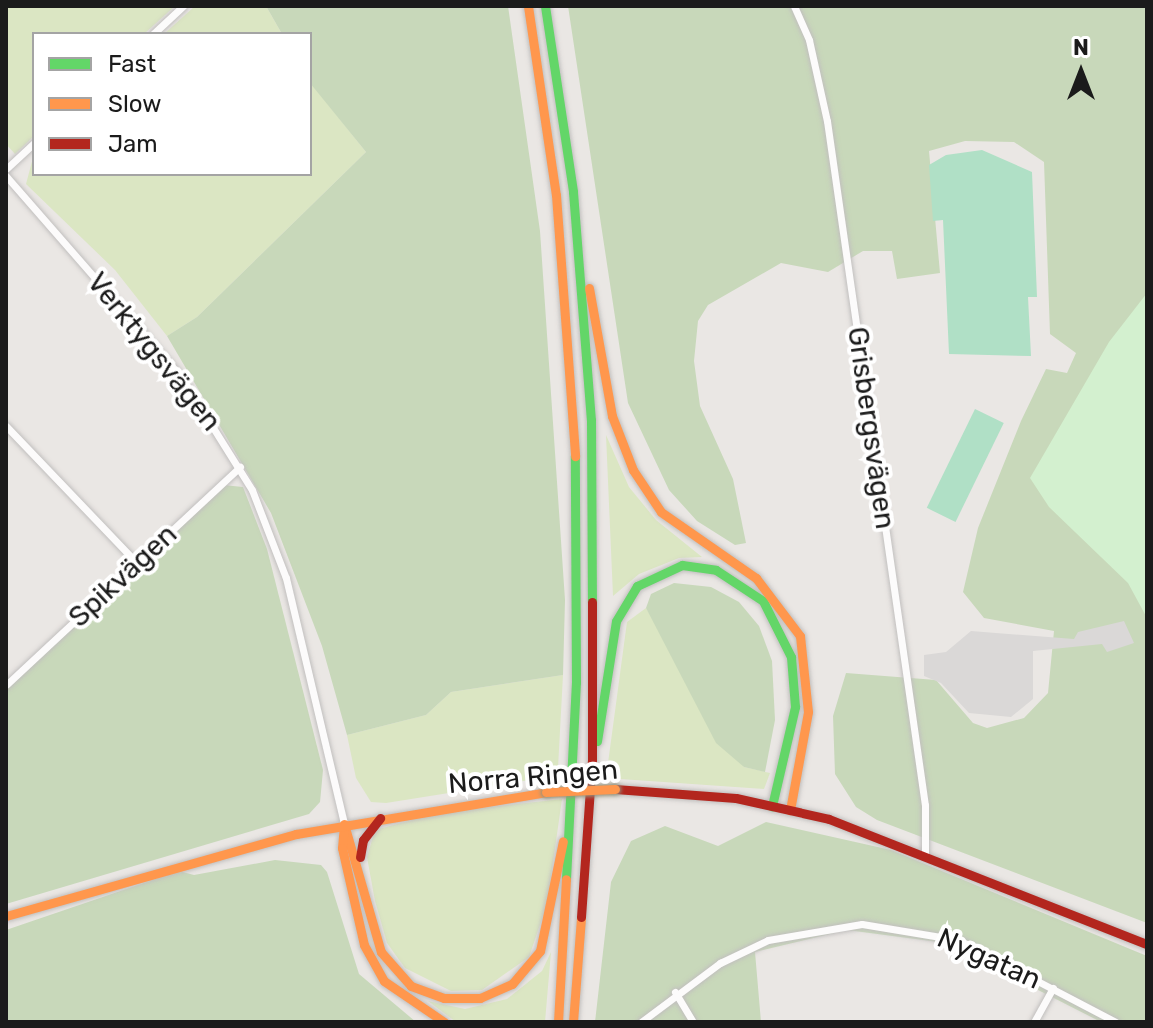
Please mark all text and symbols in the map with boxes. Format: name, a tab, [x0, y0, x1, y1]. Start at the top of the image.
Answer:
legend	[32, 32, 312, 176]
north arrow	[1041, 32, 1121, 112]
text: N	[1073, 34, 1089, 61]
text: Fast	[108, 50, 156, 78]
text: Slow	[108, 90, 161, 118]
text: Jam	[108, 130, 158, 158]
street label: Verktygsvägen	[80, 266, 228, 438]
street label: Grisbergsvägen	[840, 325, 902, 531]
street label: Spikvägen	[62, 518, 184, 634]
street label: Norra Ringen	[447, 753, 619, 801]
street label: Nygatan	[932, 921, 1046, 997]

